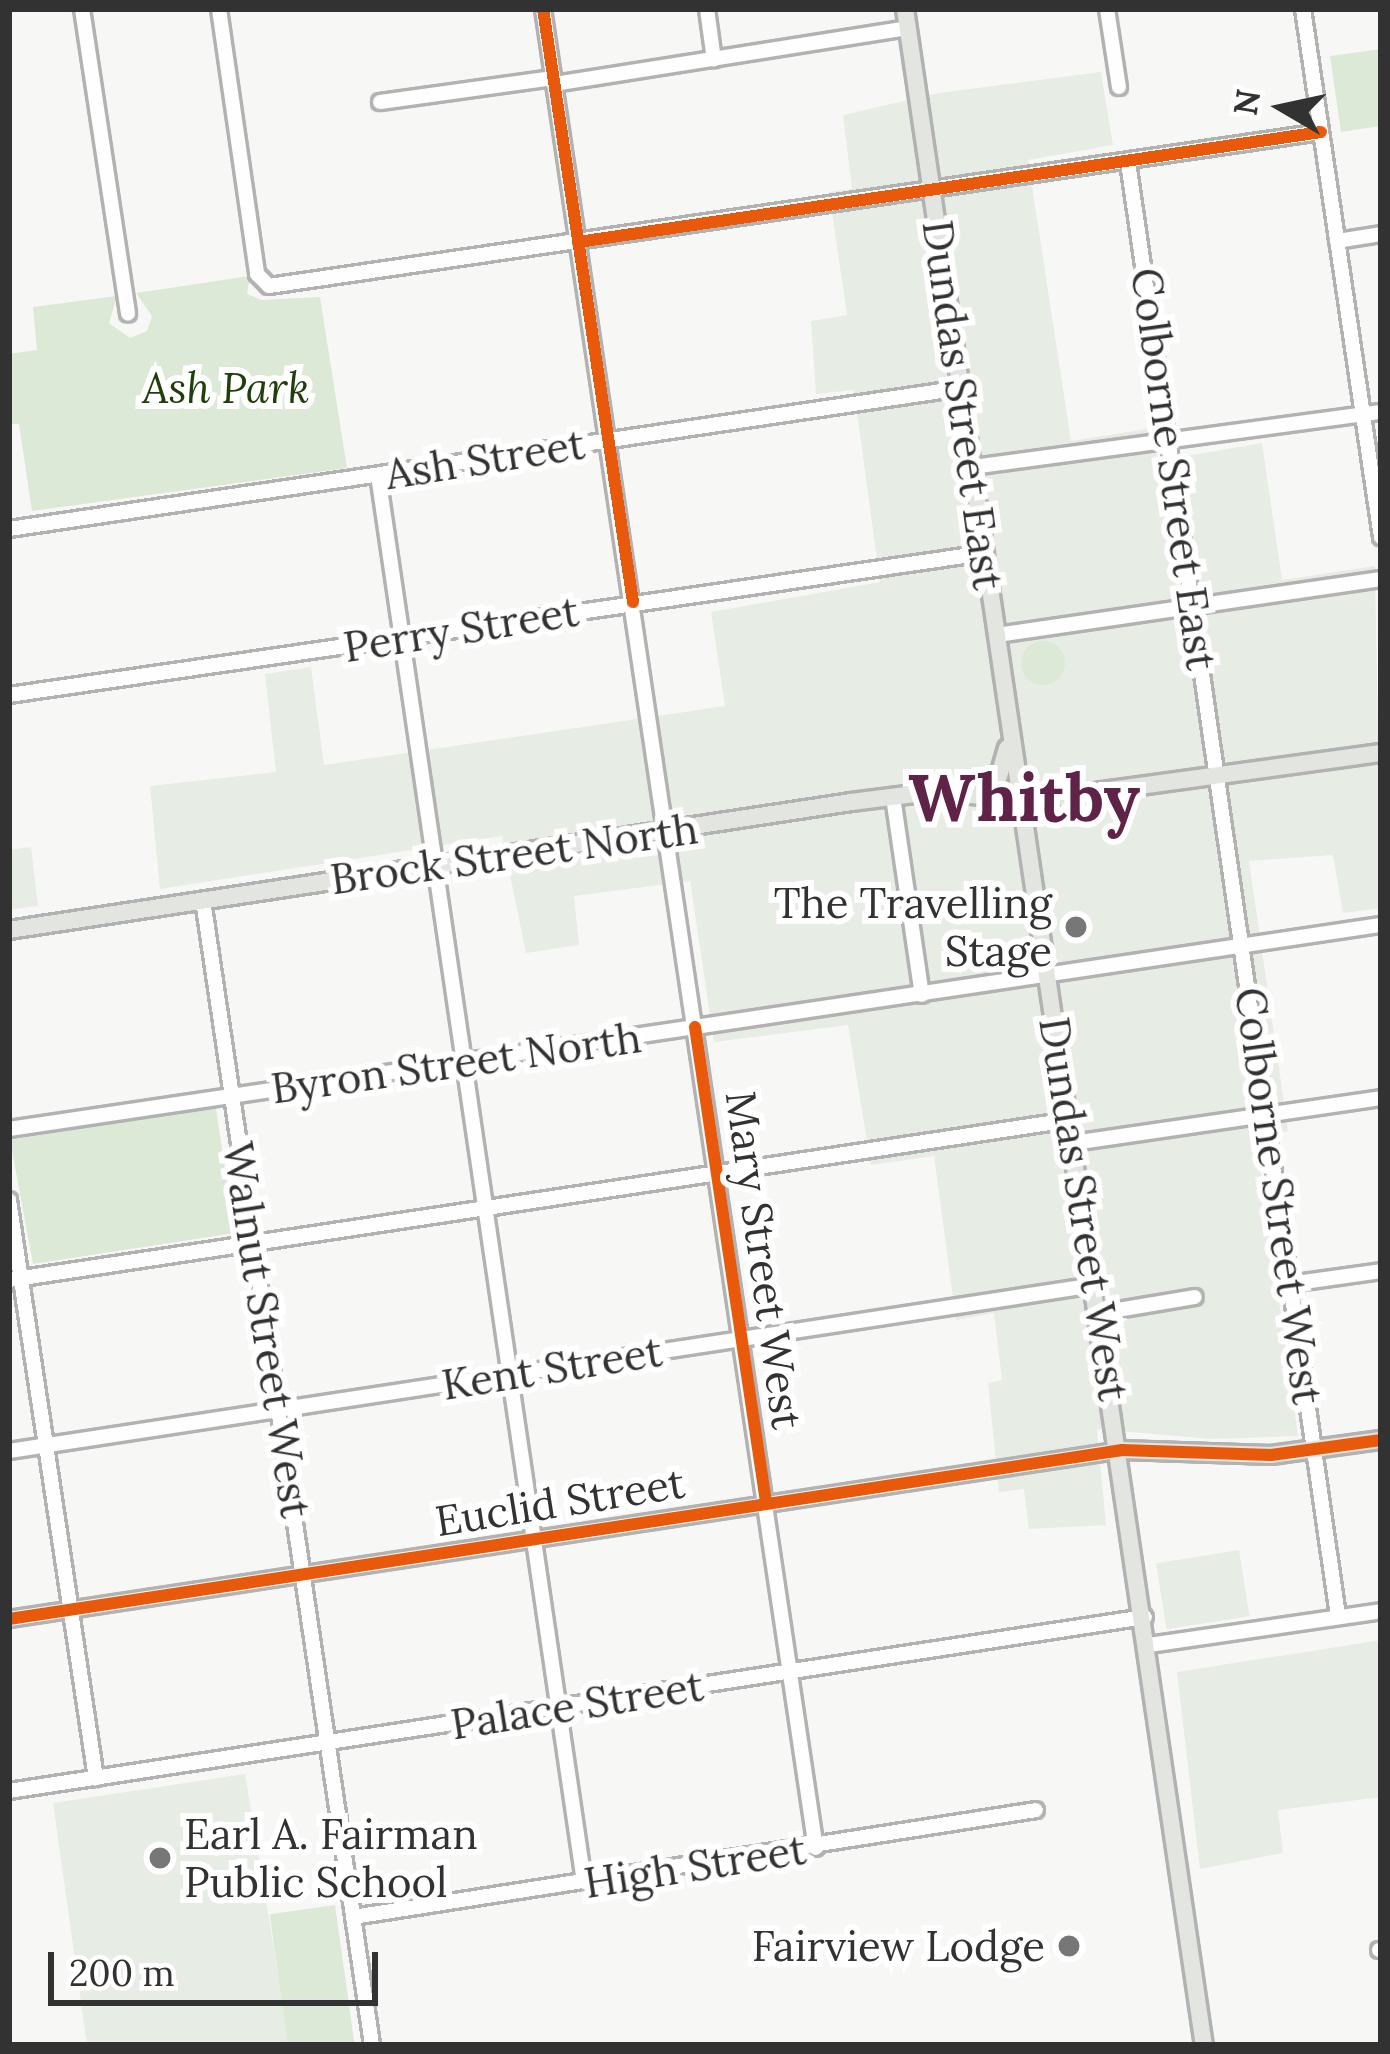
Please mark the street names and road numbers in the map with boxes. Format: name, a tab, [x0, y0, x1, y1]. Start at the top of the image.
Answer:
street label: Dundas Street East	[912, 217, 1014, 593]
street label: Colborne Street East	[1121, 265, 1227, 673]
street label: Ash Street	[382, 418, 588, 500]
street label: Perry Street	[340, 586, 582, 672]
street label: Brock Street North	[327, 803, 701, 905]
street label: Colborne Street West	[1225, 984, 1333, 1408]
street label: Byron Street North	[268, 1012, 644, 1114]
street label: Dundas Street West	[1029, 1014, 1139, 1404]
street label: Mary Street West	[715, 1088, 813, 1432]
street label: Walnut Street West	[212, 1138, 322, 1522]
street label: Kent Street	[438, 1326, 666, 1410]
street label: Euclid Street	[432, 1457, 688, 1547]
street label: Palace Street	[447, 1660, 707, 1750]
street label: High Street	[581, 1824, 809, 1908]

